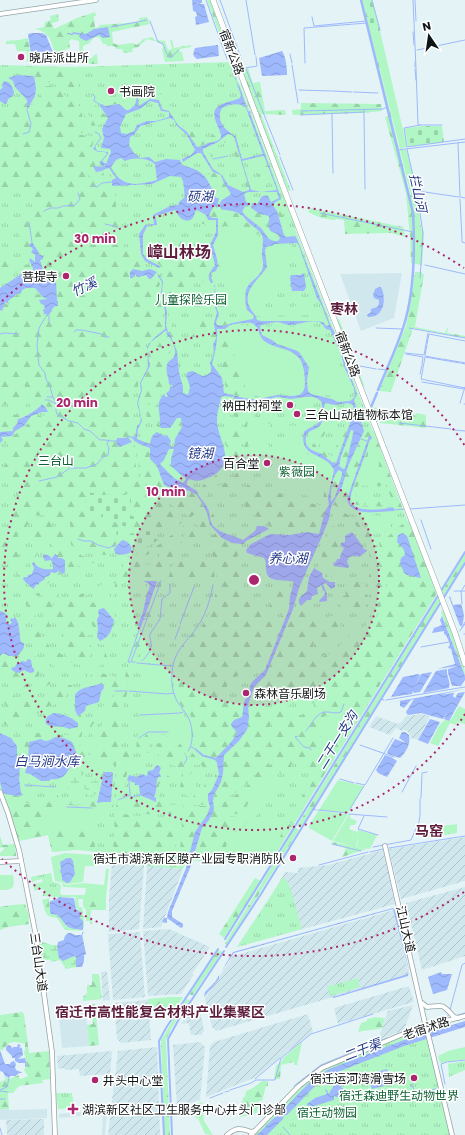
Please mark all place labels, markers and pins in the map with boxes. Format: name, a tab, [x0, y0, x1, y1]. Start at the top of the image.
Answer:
place label: 晓店派出所	[29, 49, 89, 66]
marker: 晓店派出所	[16, 52, 26, 62]
place label: 书画院	[119, 83, 155, 100]
marker: 书画院	[106, 86, 116, 96]
place label: 菩提寺	[22, 268, 58, 285]
marker: 菩提寺	[61, 271, 71, 281]
place label: 衲田村祠堂	[222, 397, 282, 414]
marker: 衲田村祠堂	[285, 400, 295, 410]
place label: 三台山动植物标本馆	[305, 406, 413, 423]
marker: 三台山动植物标本馆	[292, 409, 302, 419]
place label: 百合堂	[223, 455, 259, 472]
marker: 百合堂	[262, 458, 272, 468]
centre of rings	[247, 573, 261, 587]
place label: 森林音乐剧场	[254, 685, 326, 702]
marker: 森林音乐剧场	[241, 688, 251, 698]
place label: 宿迁市湖滨新区膜产业园专职消防队	[93, 850, 285, 867]
marker: 宿迁市湖滨新区膜产业园专职消防队	[288, 853, 298, 863]
place label: 宿迁运河湾滑雪场	[310, 1070, 406, 1087]
place label: 井头中心堂	[103, 1072, 163, 1089]
marker: 宿迁运河湾滑雪场	[409, 1073, 419, 1083]
marker: 井头中心堂	[90, 1075, 100, 1085]
place label: 湖滨新区社区卫生服务中心井头门诊部	[82, 1101, 286, 1118]
marker: 湖滨新区社区卫生服务中心井头门诊部	[67, 1103, 79, 1115]

